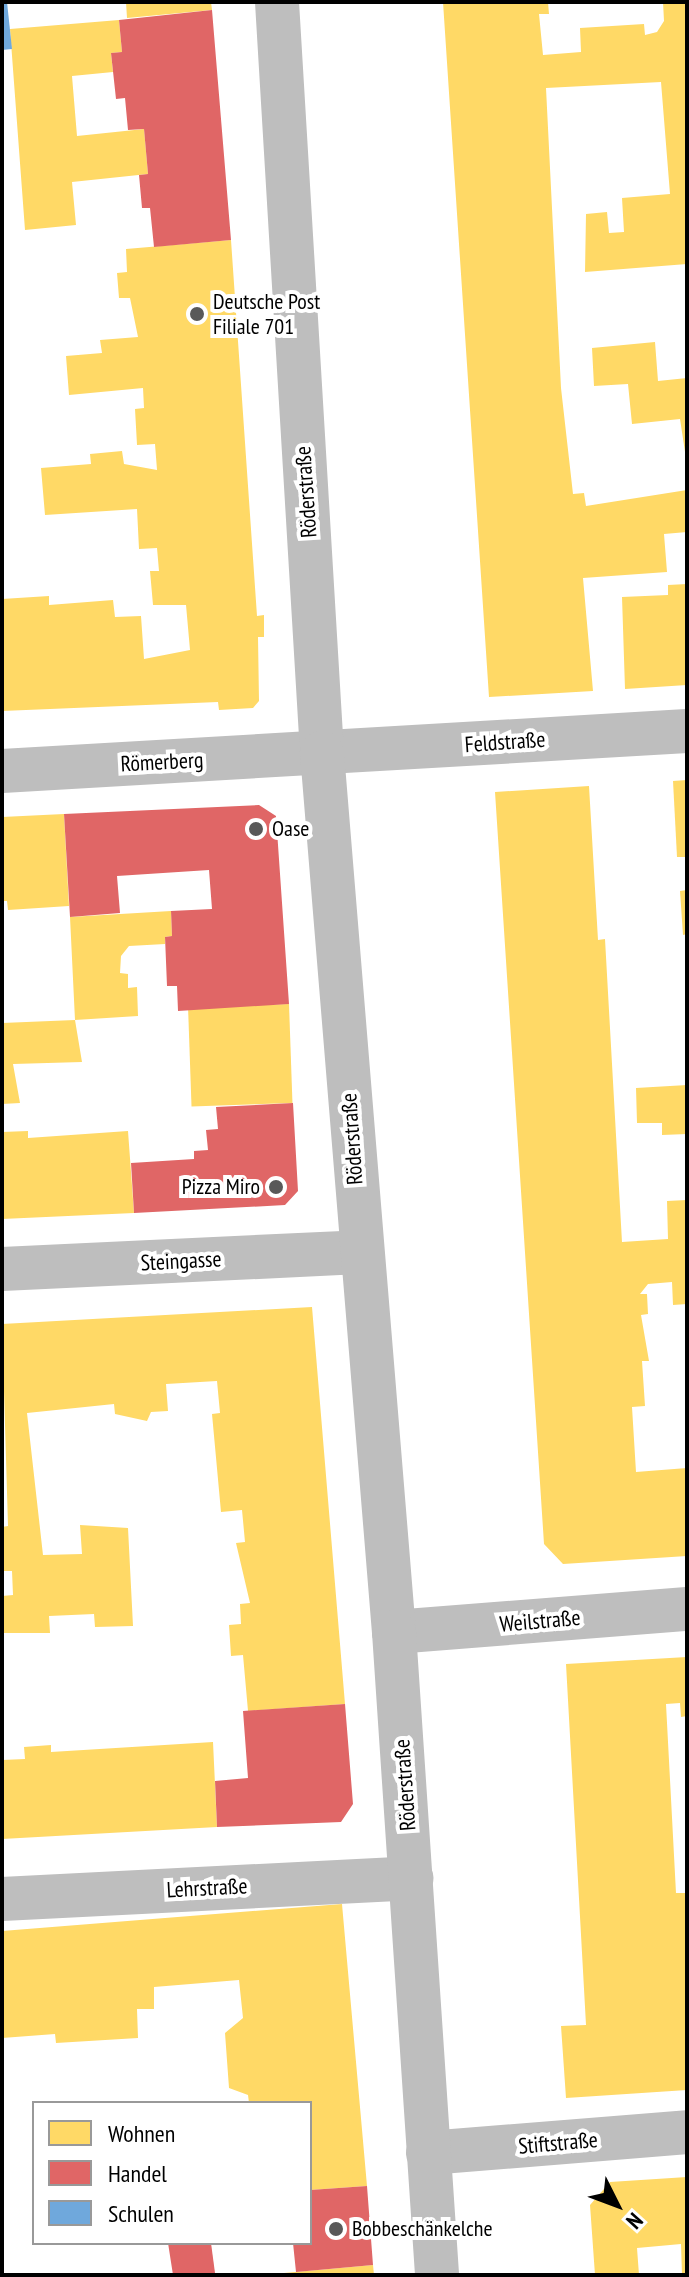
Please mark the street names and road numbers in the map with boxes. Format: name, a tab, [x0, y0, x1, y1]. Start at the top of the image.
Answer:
street label: Röderstraße	[290, 445, 322, 539]
street label: Feldstraße	[464, 726, 546, 758]
street label: Römerberg	[120, 747, 204, 777]
street label: Röderstraße	[336, 1092, 368, 1186]
street label: Steingasse	[140, 1246, 222, 1276]
street label: Weilstraße	[498, 1604, 582, 1638]
street label: Röderstraße	[389, 1738, 421, 1832]
street label: Lehrstraße	[166, 1873, 248, 1903]
street label: Stiftstraße	[517, 2126, 599, 2160]

